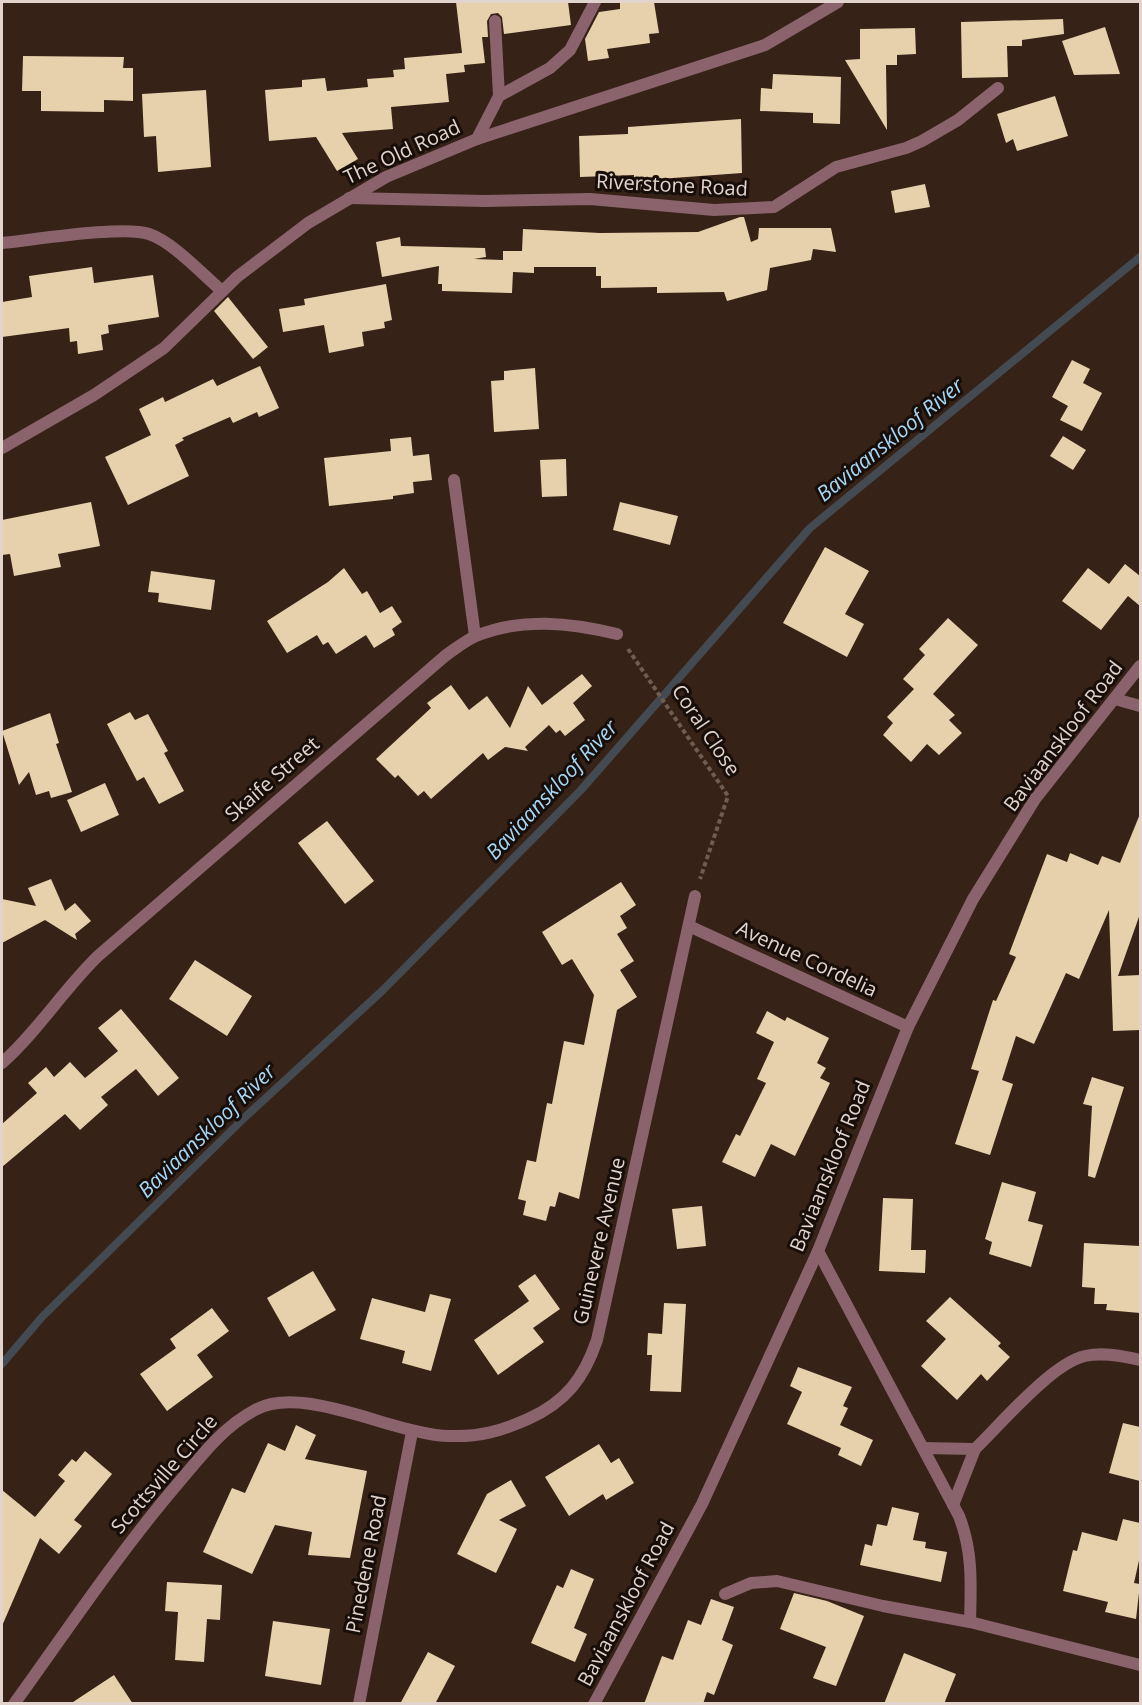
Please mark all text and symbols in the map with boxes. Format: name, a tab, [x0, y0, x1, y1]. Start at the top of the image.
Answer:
street label: The Old Road	[339, 113, 464, 190]
street label: Riverstone Road	[595, 167, 749, 202]
water label: Baviaanskloof River	[810, 371, 969, 507]
street label: Baviaanskloof Road	[997, 655, 1128, 817]
street label: Coral Close	[666, 679, 747, 781]
water label: Baviaanskloof River	[479, 713, 624, 865]
street label: Skaife Street	[219, 730, 325, 827]
street label: Avenue Cordelia	[732, 914, 882, 1003]
water label: Baviaanskloof River	[131, 1057, 282, 1203]
street label: Baviaanskloof Road	[783, 1076, 876, 1255]
street label: Guinevere Avenue	[566, 1155, 631, 1327]
street label: Scottsville Circle	[104, 1408, 223, 1539]
street label: Pinedene Road	[339, 1492, 392, 1635]
street label: Baviaanskloof Road	[571, 1517, 680, 1691]

